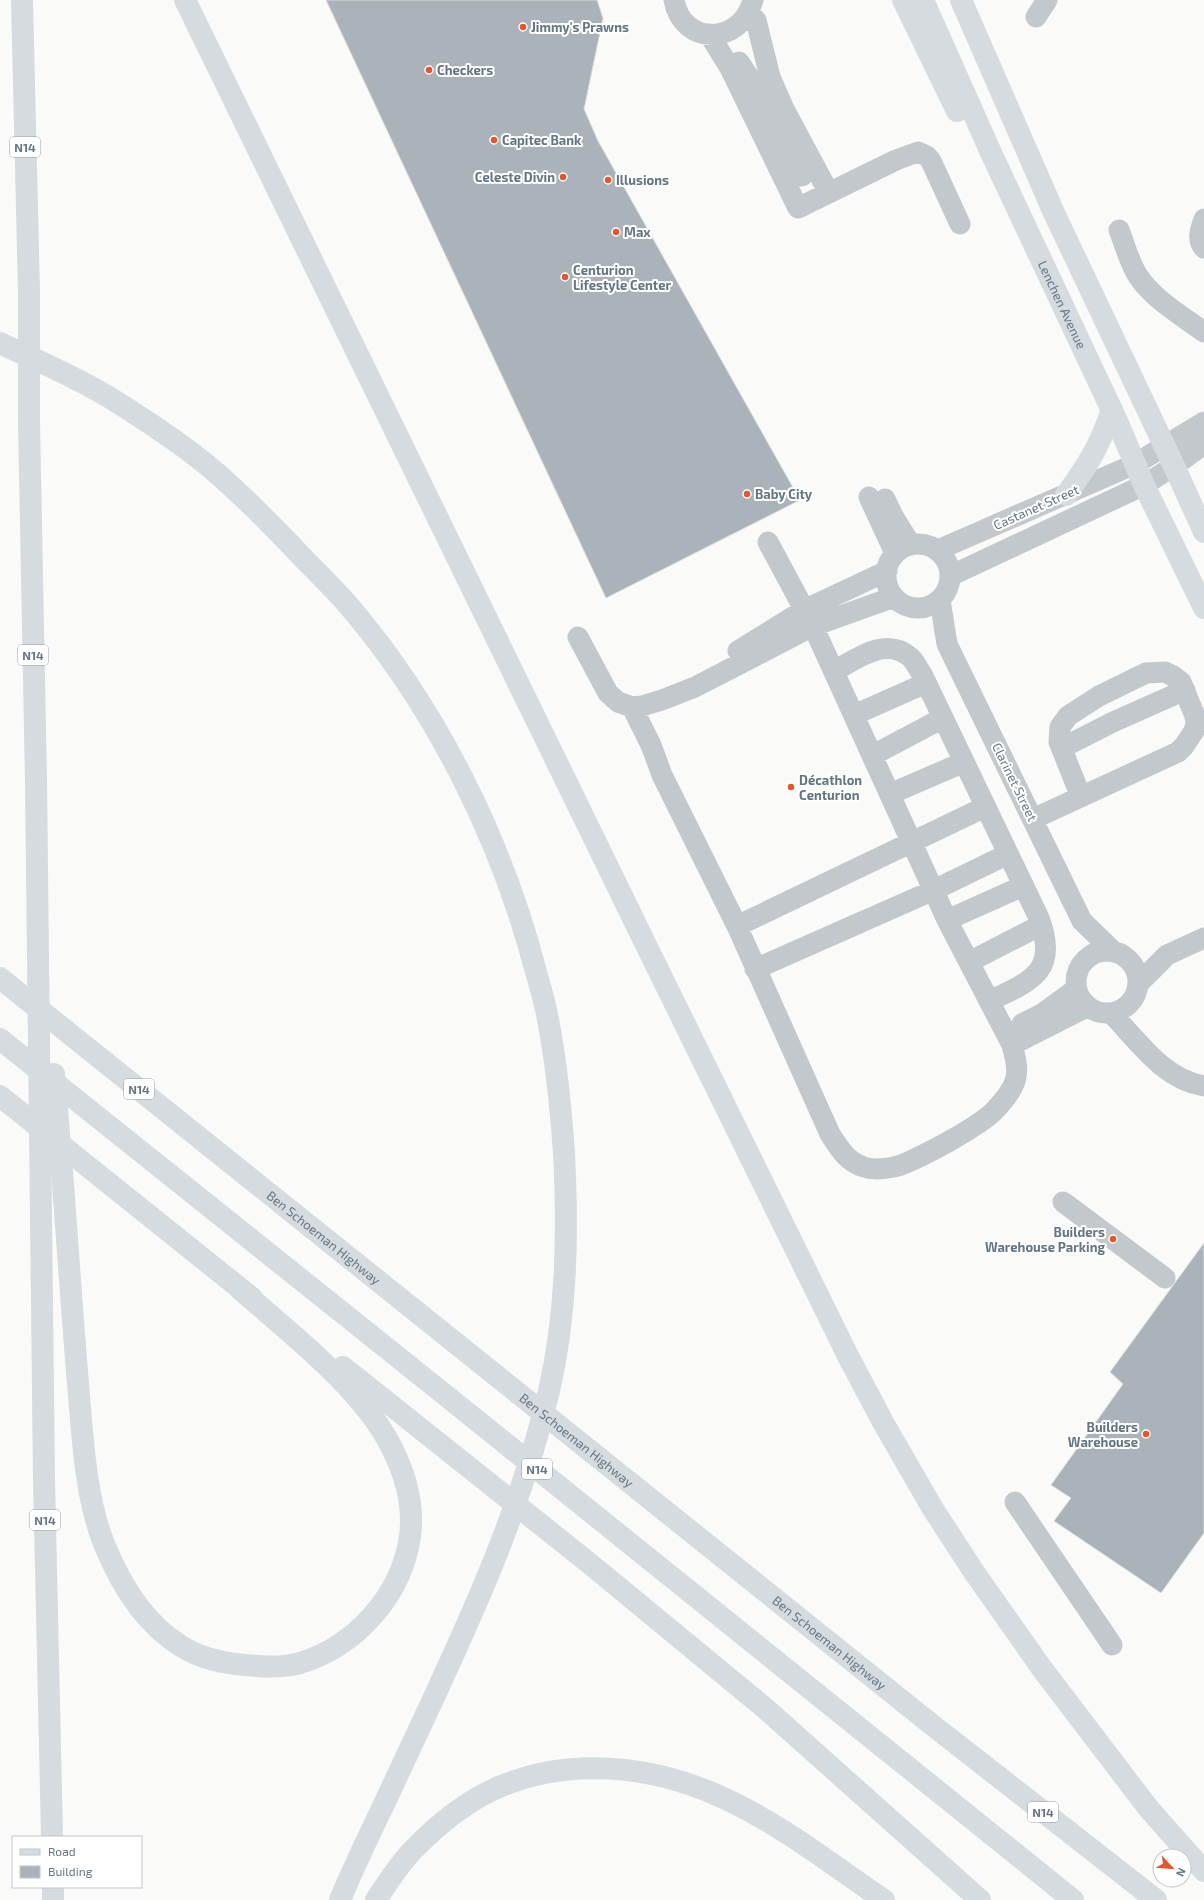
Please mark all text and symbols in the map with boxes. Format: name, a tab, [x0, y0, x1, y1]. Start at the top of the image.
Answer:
place label: Jimmy's Prawns	[531, 19, 629, 35]
marker: Jimmy's Prawns	[518, 22, 528, 32]
place label: Checkers	[437, 62, 493, 78]
marker: Checkers	[424, 65, 434, 75]
place label: Capitec Bank	[502, 132, 582, 148]
marker: Capitec Bank	[489, 135, 499, 145]
road number: N14	[10, 137, 40, 157]
place label: Celeste Divin	[475, 169, 555, 185]
marker: Celeste Divin	[558, 172, 568, 182]
place label: Illusions	[616, 172, 669, 188]
marker: Illusions	[603, 175, 613, 185]
place label: Max	[624, 224, 651, 240]
marker: Max	[611, 227, 621, 237]
street label: Lenchen Avenue	[1035, 258, 1090, 351]
place label: Centurion Lifestyle Center	[573, 262, 672, 293]
marker: Centurion Lifestyle Center	[560, 272, 570, 282]
street label: Castanet Street	[991, 481, 1081, 533]
place label: Baby City	[755, 486, 813, 502]
marker: Baby City	[742, 489, 752, 499]
road number: N14	[18, 645, 48, 665]
street label: Clarinet Street	[989, 740, 1041, 824]
place label: Décathlon Centurion	[799, 772, 862, 803]
marker: Décathlon Centurion	[786, 782, 796, 792]
road number: N14	[124, 1079, 154, 1099]
street label: Ben Schoeman Highway	[264, 1187, 384, 1288]
place label: Builders Warehouse Parking	[985, 1224, 1105, 1255]
marker: Builders Warehouse Parking	[1108, 1234, 1118, 1244]
street label: Ben Schoeman Highway	[516, 1390, 637, 1491]
place label: Builders Warehouse	[1068, 1419, 1138, 1450]
marker: Builders Warehouse	[1141, 1429, 1151, 1439]
road number: N14	[522, 1459, 552, 1479]
road number: N14	[30, 1510, 60, 1530]
street label: Ben Schoeman Highway	[769, 1592, 890, 1693]
road number: N14	[1028, 1802, 1058, 1822]
legend	[12, 1836, 142, 1888]
text: Road	[48, 1844, 76, 1858]
north arrow	[1152, 1848, 1192, 1888]
text: Building	[48, 1864, 93, 1878]
text: N	[1174, 1866, 1189, 1879]

